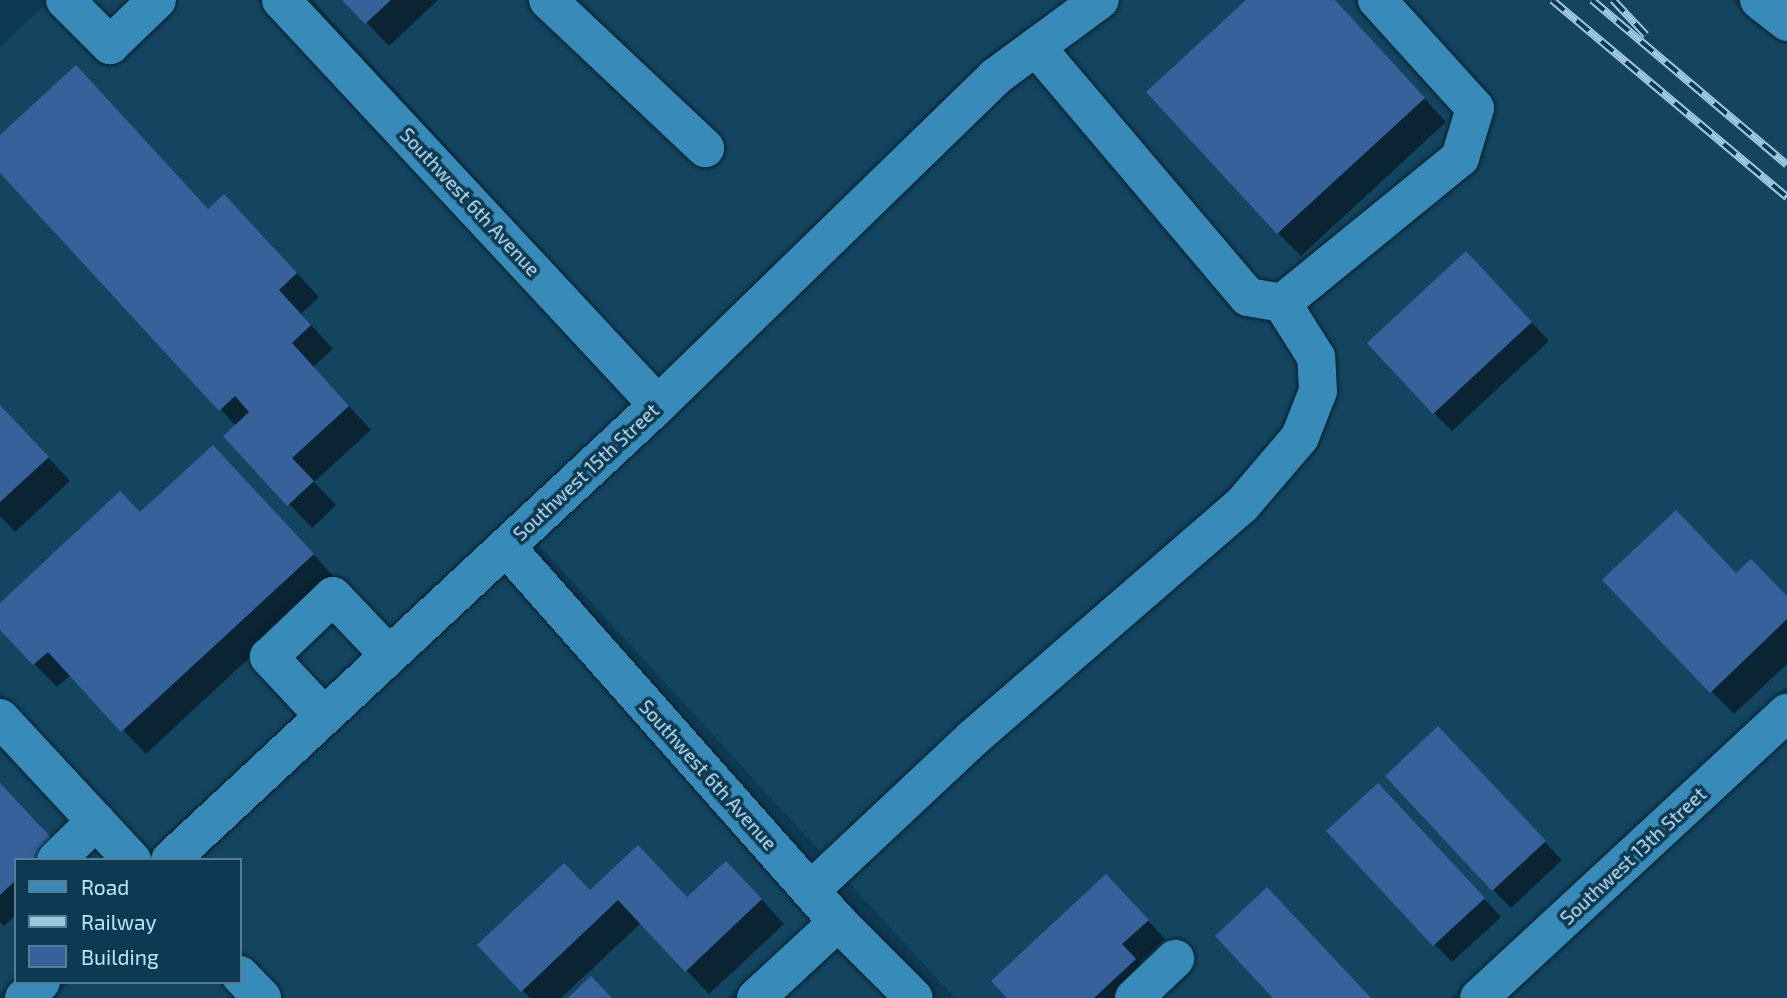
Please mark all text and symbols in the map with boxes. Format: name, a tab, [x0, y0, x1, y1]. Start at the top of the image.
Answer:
street label: Southwest 6th Avenue	[395, 123, 545, 281]
street label: Southwest 15th Street	[509, 399, 663, 545]
street label: Southwest 6th Avenue	[634, 695, 782, 855]
street label: Southwest 13th Street	[1555, 783, 1711, 929]
legend	[14, 858, 242, 984]
text: Road	[81, 874, 129, 899]
text: Railway	[81, 909, 157, 934]
text: Building	[81, 944, 159, 969]

